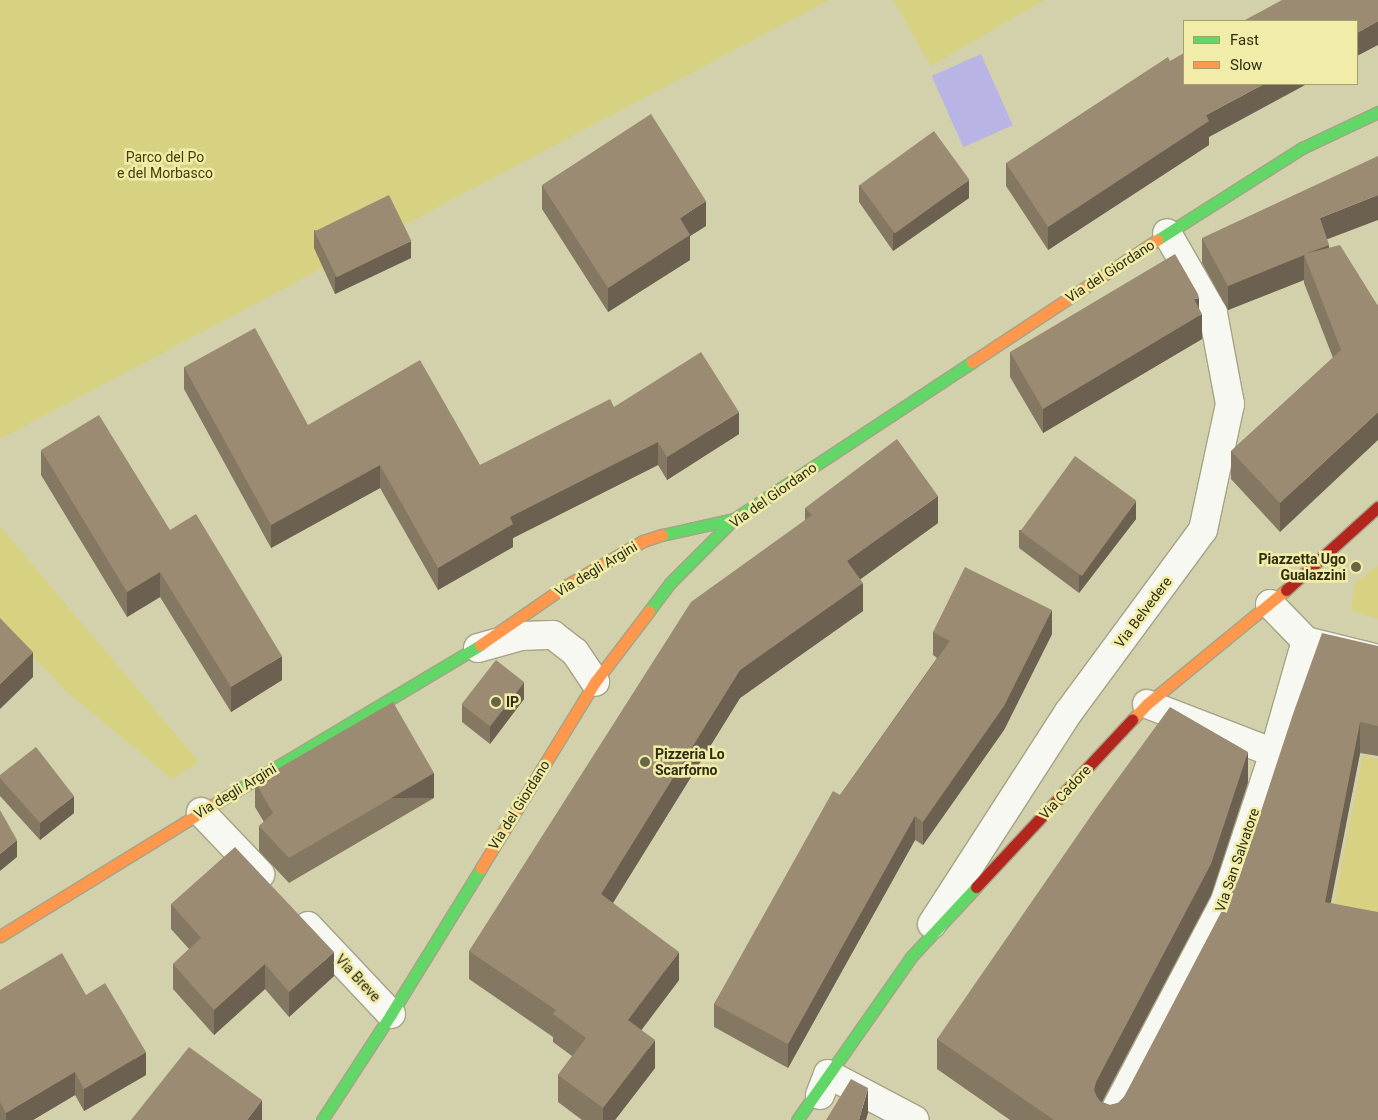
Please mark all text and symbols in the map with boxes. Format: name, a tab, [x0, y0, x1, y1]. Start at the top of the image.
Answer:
legend	[1183, 20, 1358, 85]
text: Fast	[1230, 31, 1259, 49]
text: Slow	[1230, 56, 1262, 74]
park label: Parco del Po e del Morbasco	[117, 149, 213, 182]
street label: Via del Giordano	[1062, 236, 1158, 306]
street label: Via del Giordano	[726, 459, 820, 531]
street label: Via degli Argini	[552, 538, 640, 600]
place label: Piazzetta Ugo Gualazzini	[1259, 551, 1346, 584]
marker: Piazzetta Ugo Gualazzini	[1350, 561, 1362, 573]
street label: Via Belvedere	[1111, 573, 1175, 651]
place label: IP	[506, 694, 519, 710]
marker: IP	[490, 696, 502, 708]
place label: Pizzeria Lo Scarforno	[655, 746, 725, 779]
marker: Pizzeria Lo Scarforno	[639, 756, 651, 768]
street label: Via del Giordano	[485, 757, 553, 853]
street label: Via degli Argini	[191, 760, 279, 822]
street label: Via Cadore	[1036, 761, 1094, 823]
street label: Via San Salvatore	[1211, 806, 1263, 914]
street label: Via Breve	[332, 951, 384, 1005]

